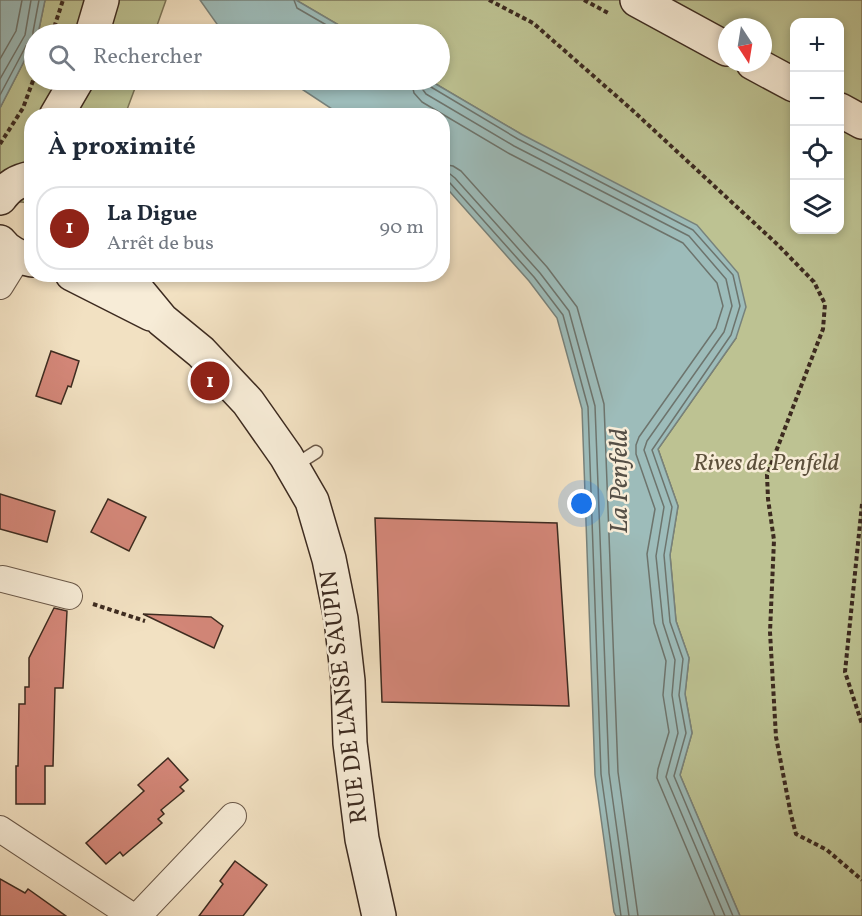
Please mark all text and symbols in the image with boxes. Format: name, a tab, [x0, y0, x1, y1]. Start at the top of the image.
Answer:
north arrow	[718, 18, 772, 72]
map controls	[790, 18, 844, 234]
button: +	[790, 18, 844, 72]
search box	[24, 24, 450, 90]
icon: search	[45, 41, 78, 74]
text: Rechercher	[93, 42, 202, 73]
button: −	[790, 72, 844, 126]
button: locate	[790, 126, 844, 180]
text: À proximité	[48, 129, 196, 165]
button: layers	[790, 180, 844, 234]
text: La Digue	[107, 199, 197, 230]
text: 1	[65, 214, 74, 242]
text: 90 m	[380, 214, 424, 242]
text: Arrêt de bus	[107, 230, 214, 258]
pin: 1	[190, 358, 230, 404]
water label: La Penfeld	[602, 428, 638, 534]
park label: Rives de Penfeld	[693, 447, 840, 481]
your location	[567, 489, 596, 518]
street label: RUE DE L'ANSE SAUPIN	[313, 568, 377, 826]

